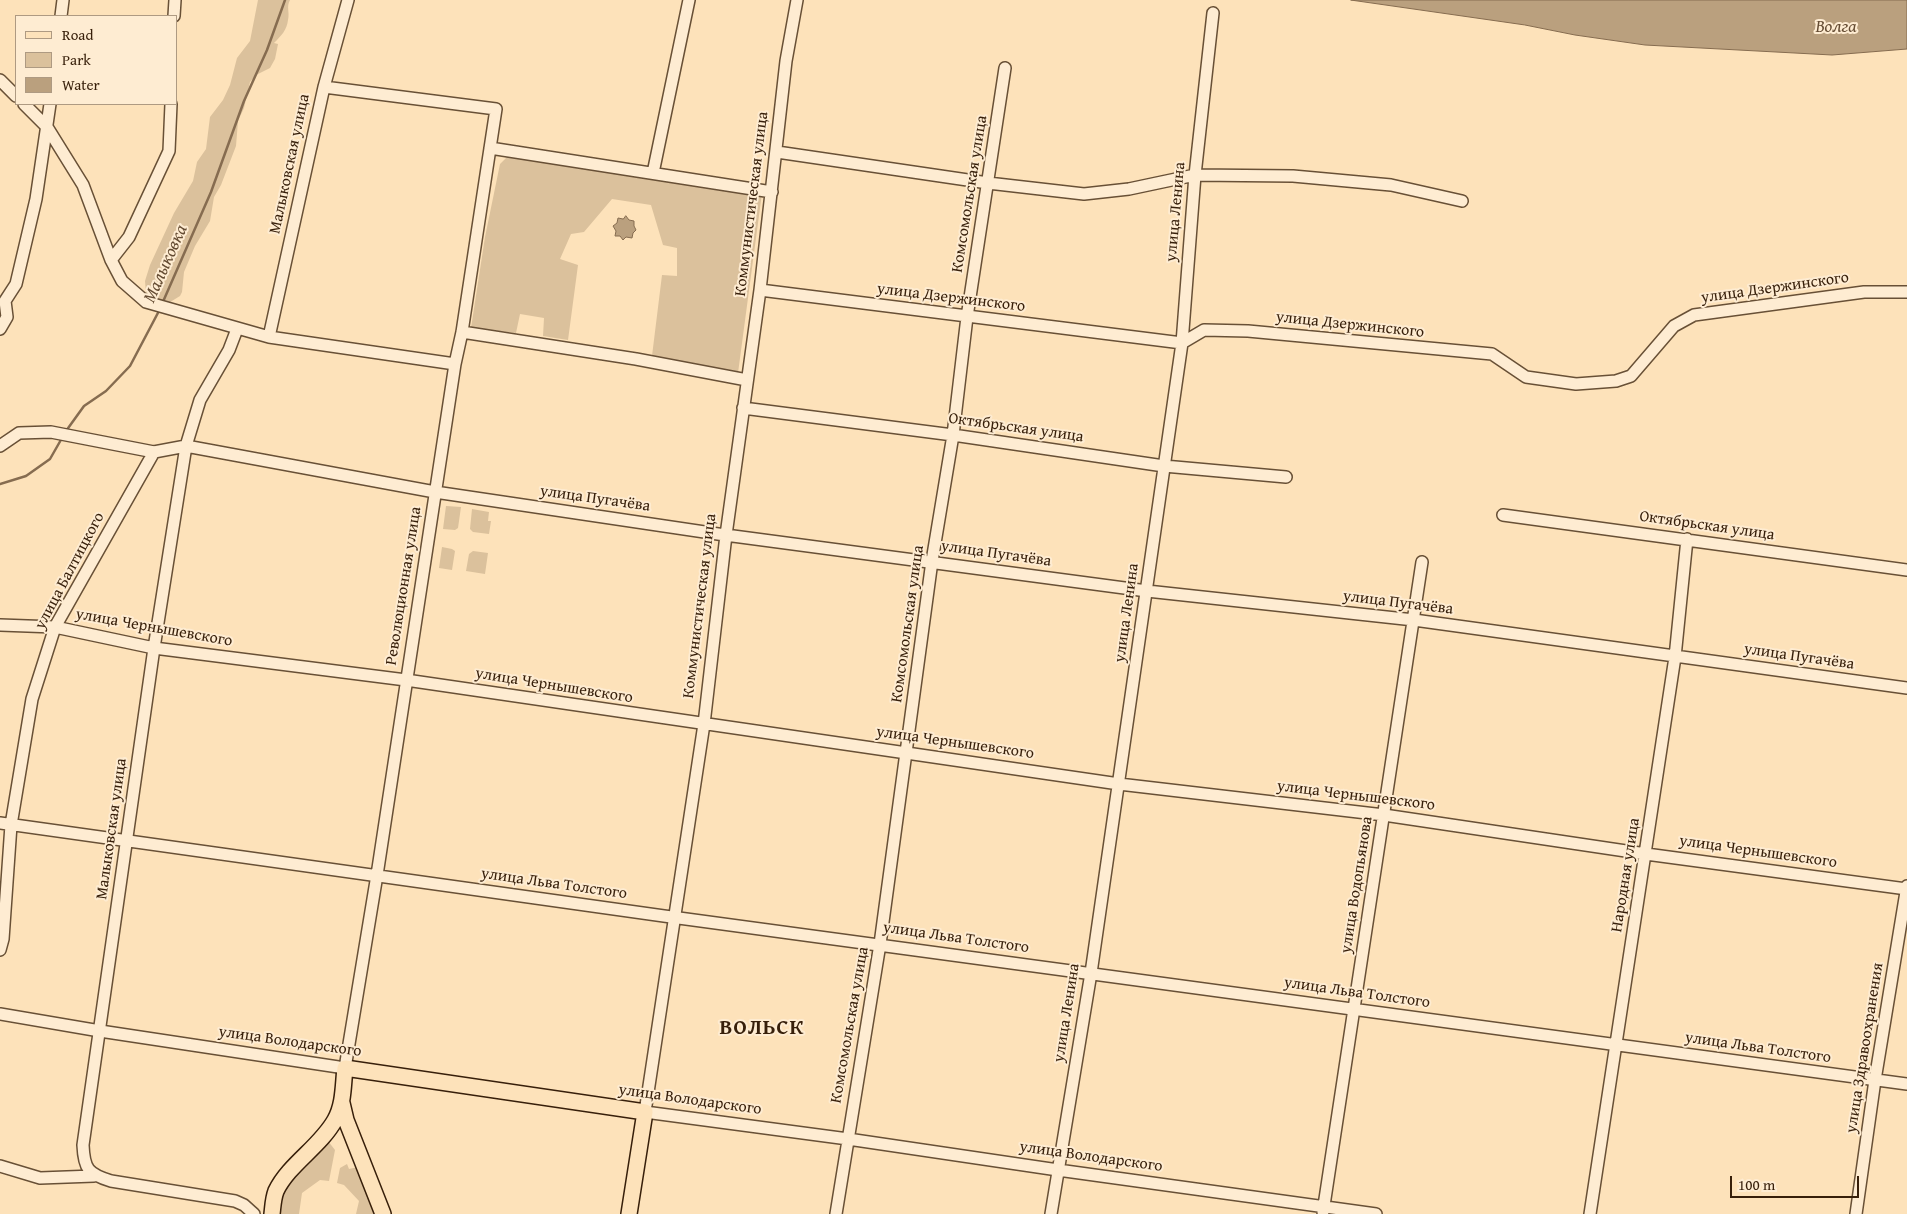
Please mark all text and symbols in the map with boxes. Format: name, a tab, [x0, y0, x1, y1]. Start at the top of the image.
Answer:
legend	[15, 15, 178, 105]
water label: Волга	[1815, 16, 1857, 38]
text: Road	[62, 24, 93, 45]
text: Park	[62, 49, 91, 70]
text: Water	[62, 74, 100, 95]
street label: Малыковская улица	[266, 92, 314, 236]
street label: Коммунистическая улица	[731, 110, 773, 298]
street label: Комсомольская улица	[948, 114, 992, 274]
street label: улица Ленина	[1162, 161, 1190, 263]
water label: Малыковка	[139, 222, 193, 306]
street label: улица Дзержинского	[1700, 268, 1850, 308]
street label: улица Дзержинского	[876, 279, 1026, 317]
street label: улица Дзержинского	[1275, 308, 1425, 342]
street label: Октябрьская улица	[947, 409, 1085, 447]
street label: улица Пугачёва	[539, 482, 651, 516]
street label: Революционная улица	[382, 505, 426, 667]
street label: Октябрьская улица	[1638, 507, 1776, 545]
street label: улица Балтицкого	[31, 509, 109, 633]
street label: Коммунистическая улица	[679, 512, 721, 700]
street label: улица Пугачёва	[940, 537, 1052, 571]
street label: Комсомольская улица	[887, 544, 929, 704]
street label: улица Ленина	[1111, 562, 1143, 664]
street label: улица Пугачёва	[1342, 587, 1454, 619]
street label: улица Чернышевского	[74, 605, 234, 651]
street label: улица Пугачёва	[1743, 640, 1855, 674]
street label: улица Чернышевского	[474, 664, 634, 708]
street label: улица Чернышевского	[875, 722, 1035, 764]
street label: Малыковская улица	[93, 757, 131, 901]
street label: улица Чернышевского	[1276, 777, 1436, 815]
street label: улица Водопьянова	[1337, 815, 1377, 955]
street label: Народная улица	[1607, 816, 1645, 934]
street label: улица Чернышевского	[1678, 831, 1838, 873]
street label: улица Льва Толстого	[480, 864, 628, 904]
street label: улица Льва Толстого	[882, 918, 1030, 958]
street label: Комсомольская улица	[827, 945, 873, 1105]
street label: улица Здравоохранения	[1842, 961, 1888, 1135]
street label: улица Ленина	[1050, 962, 1084, 1064]
street label: улица Льва Толстого	[1283, 973, 1431, 1013]
district label: ВОЛЬСК	[719, 1016, 805, 1042]
street label: улица Володарского	[217, 1022, 363, 1062]
street label: улица Льва Толстого	[1684, 1028, 1832, 1068]
street label: улица Володарского	[617, 1080, 763, 1120]
street label: улица Володарского	[1018, 1137, 1164, 1177]
scale bar	[1732, 1166, 1861, 1198]
text: 100 m	[1738, 1174, 1775, 1195]

